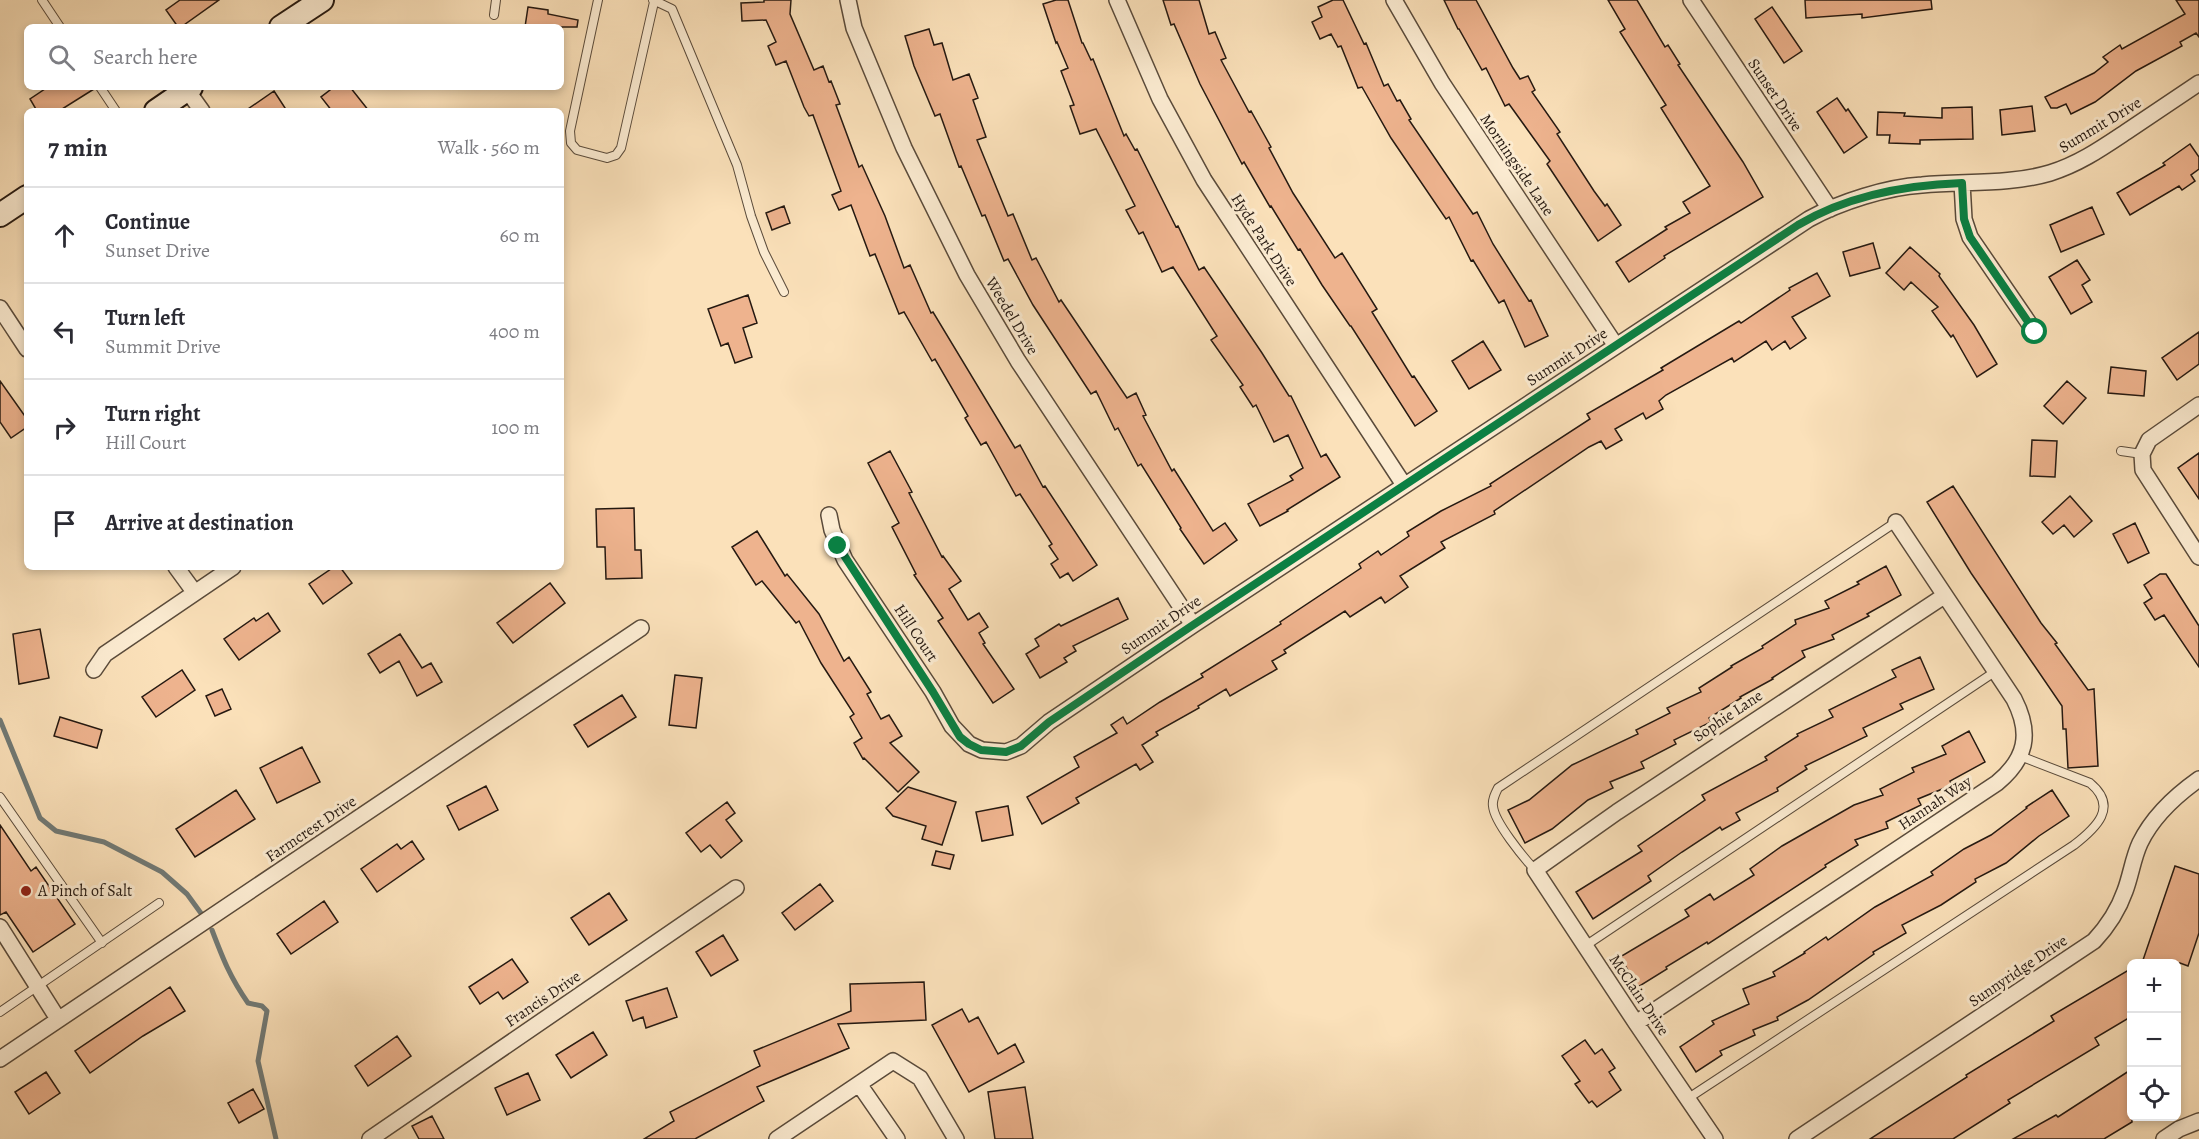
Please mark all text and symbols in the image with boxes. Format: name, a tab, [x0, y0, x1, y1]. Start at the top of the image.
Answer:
search box	[24, 24, 564, 90]
icon: search	[45, 41, 78, 74]
text: Search here	[93, 42, 198, 72]
street label: Sunset Drive	[1742, 54, 1808, 136]
street label: Summit Drive	[2055, 92, 2145, 158]
street label: Morningside Lane	[1475, 110, 1559, 220]
text: 7 min	[48, 130, 108, 165]
text: Walk · 560 m	[438, 134, 540, 161]
street label: Hyde Park Drive	[1226, 189, 1302, 291]
text: Continue	[105, 207, 190, 237]
icon: ahead	[48, 219, 81, 252]
text: 60 m	[500, 222, 540, 249]
text: Sunset Drive	[105, 237, 210, 264]
street label: Weedel Drive	[980, 272, 1044, 359]
text: Turn left	[105, 303, 185, 333]
icon: left	[48, 315, 81, 348]
text: 400 m	[489, 318, 540, 345]
route start	[2021, 318, 2047, 344]
street label: Summit Drive	[1522, 323, 1612, 391]
text: Summit Drive	[105, 333, 221, 360]
text: Turn right	[105, 399, 201, 429]
icon: right	[48, 411, 81, 444]
text: 100 m	[491, 414, 540, 441]
text: Hill Court	[105, 429, 186, 456]
icon: arrive	[48, 507, 81, 540]
text: Arrive at destination	[105, 508, 294, 538]
route end	[824, 532, 850, 558]
street label: Summit Drive	[1116, 590, 1206, 660]
street label: Hill Court	[889, 600, 943, 666]
street label: Sophie Lane	[1689, 685, 1767, 747]
street label: Hannah Way	[1894, 770, 1977, 836]
street label: Farmcrest Drive	[261, 790, 361, 868]
place label: A Pinch of Salt	[37, 880, 132, 902]
marker: A Pinch of Salt	[19, 884, 33, 898]
street label: Sunnyridge Drive	[1964, 930, 2072, 1012]
street label: McClain Drive	[1604, 950, 1674, 1040]
map controls	[2127, 959, 2181, 1121]
button: +	[2127, 959, 2181, 1013]
street label: Francis Drive	[501, 966, 585, 1032]
button: −	[2127, 1013, 2181, 1067]
button: locate	[2127, 1067, 2181, 1121]

